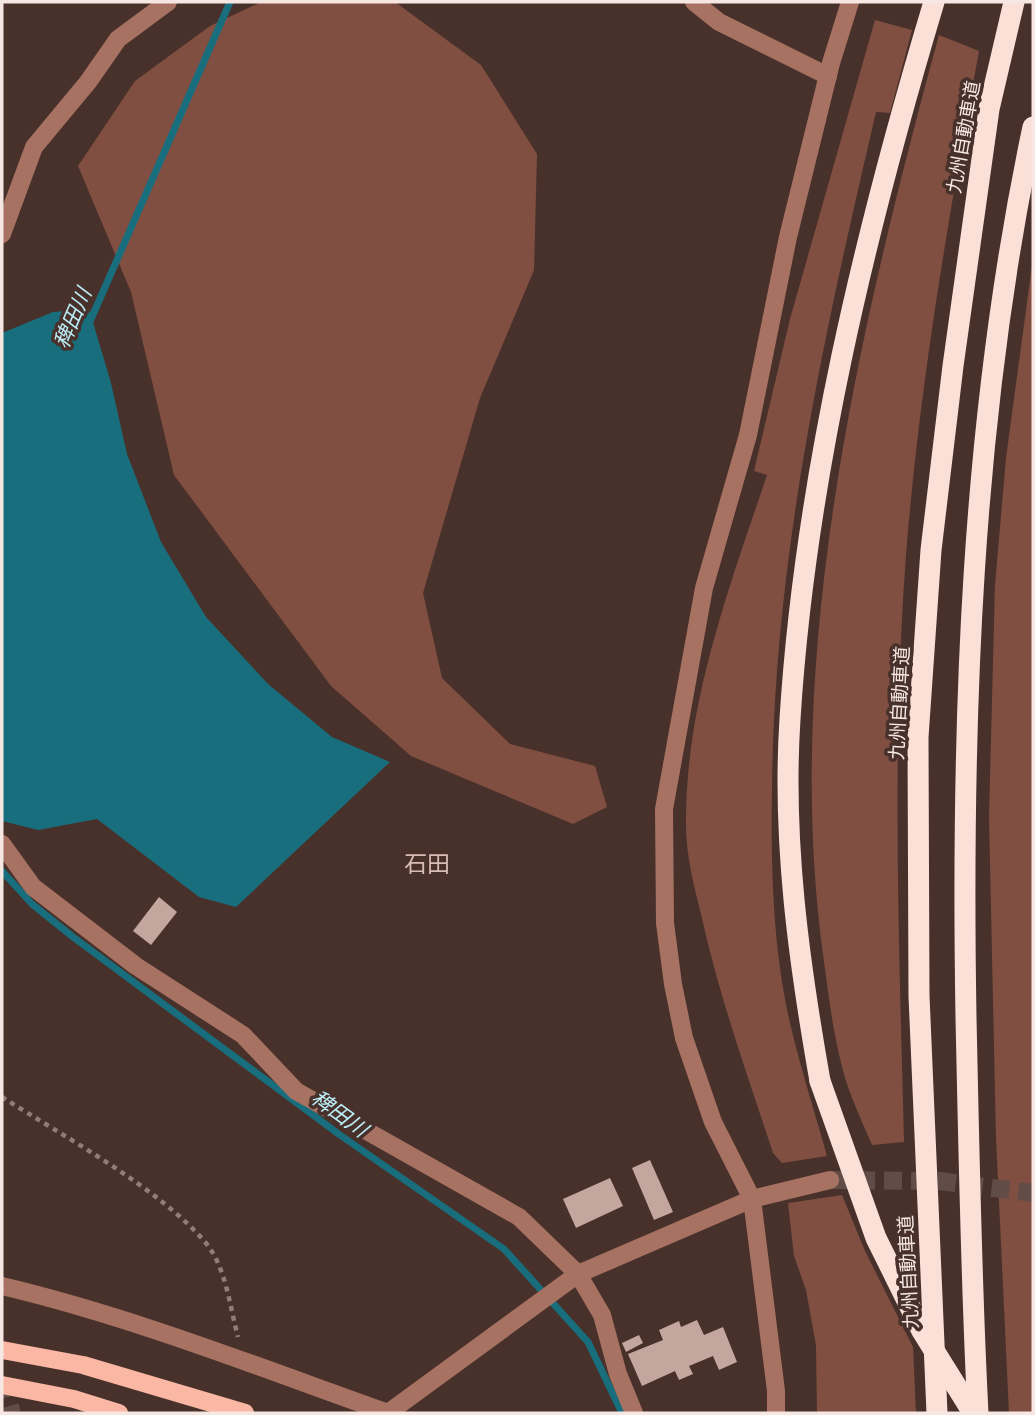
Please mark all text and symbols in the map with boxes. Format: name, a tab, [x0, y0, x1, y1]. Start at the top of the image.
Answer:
street label: 九州自動車道	[942, 79, 984, 195]
water label: 稗田川	[49, 282, 96, 352]
street label: 九州自動車道	[885, 645, 913, 761]
district label: 石田	[404, 851, 450, 876]
water label: 稗田川	[307, 1085, 374, 1142]
street label: 九州自動車道	[894, 1214, 922, 1330]

